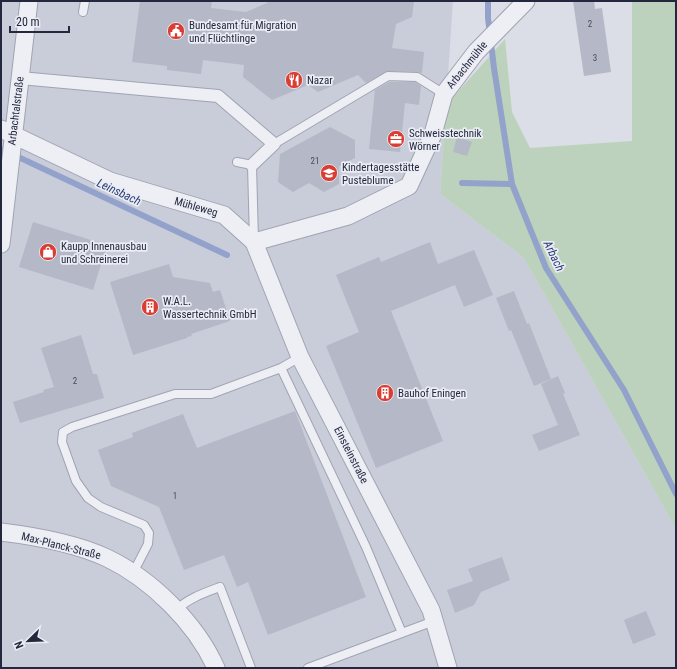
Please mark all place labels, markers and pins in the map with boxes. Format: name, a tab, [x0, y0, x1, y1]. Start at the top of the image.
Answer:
place label: Bundesamt für Migration und Flüchtlinge	[189, 19, 297, 45]
public building icon: Bundesamt für Migration und Flüchtlinge	[166, 21, 186, 41]
restaurant icon: Nazar	[284, 70, 304, 90]
place label: Nazar	[307, 74, 333, 87]
place label: Schweisstechnik Wörner	[409, 127, 482, 153]
office icon: Schweisstechnik Wörner	[386, 129, 406, 149]
place label: Kindertagesstätte Pusteblume	[342, 161, 419, 187]
school or university icon: Kindertagesstätte Pusteblume	[319, 163, 339, 183]
place label: Kaupp Innenausbau und Schreinerei	[61, 240, 146, 266]
shop icon: Kaupp Innenausbau und Schreinerei	[38, 242, 58, 262]
place label: W.A.L. Wassertechnik GmbH	[163, 295, 256, 321]
building icon: W.A.L. Wassertechnik GmbH	[140, 297, 160, 317]
building icon: Bauhof Eningen	[375, 383, 395, 403]
place label: Bauhof Eningen	[398, 387, 466, 400]

